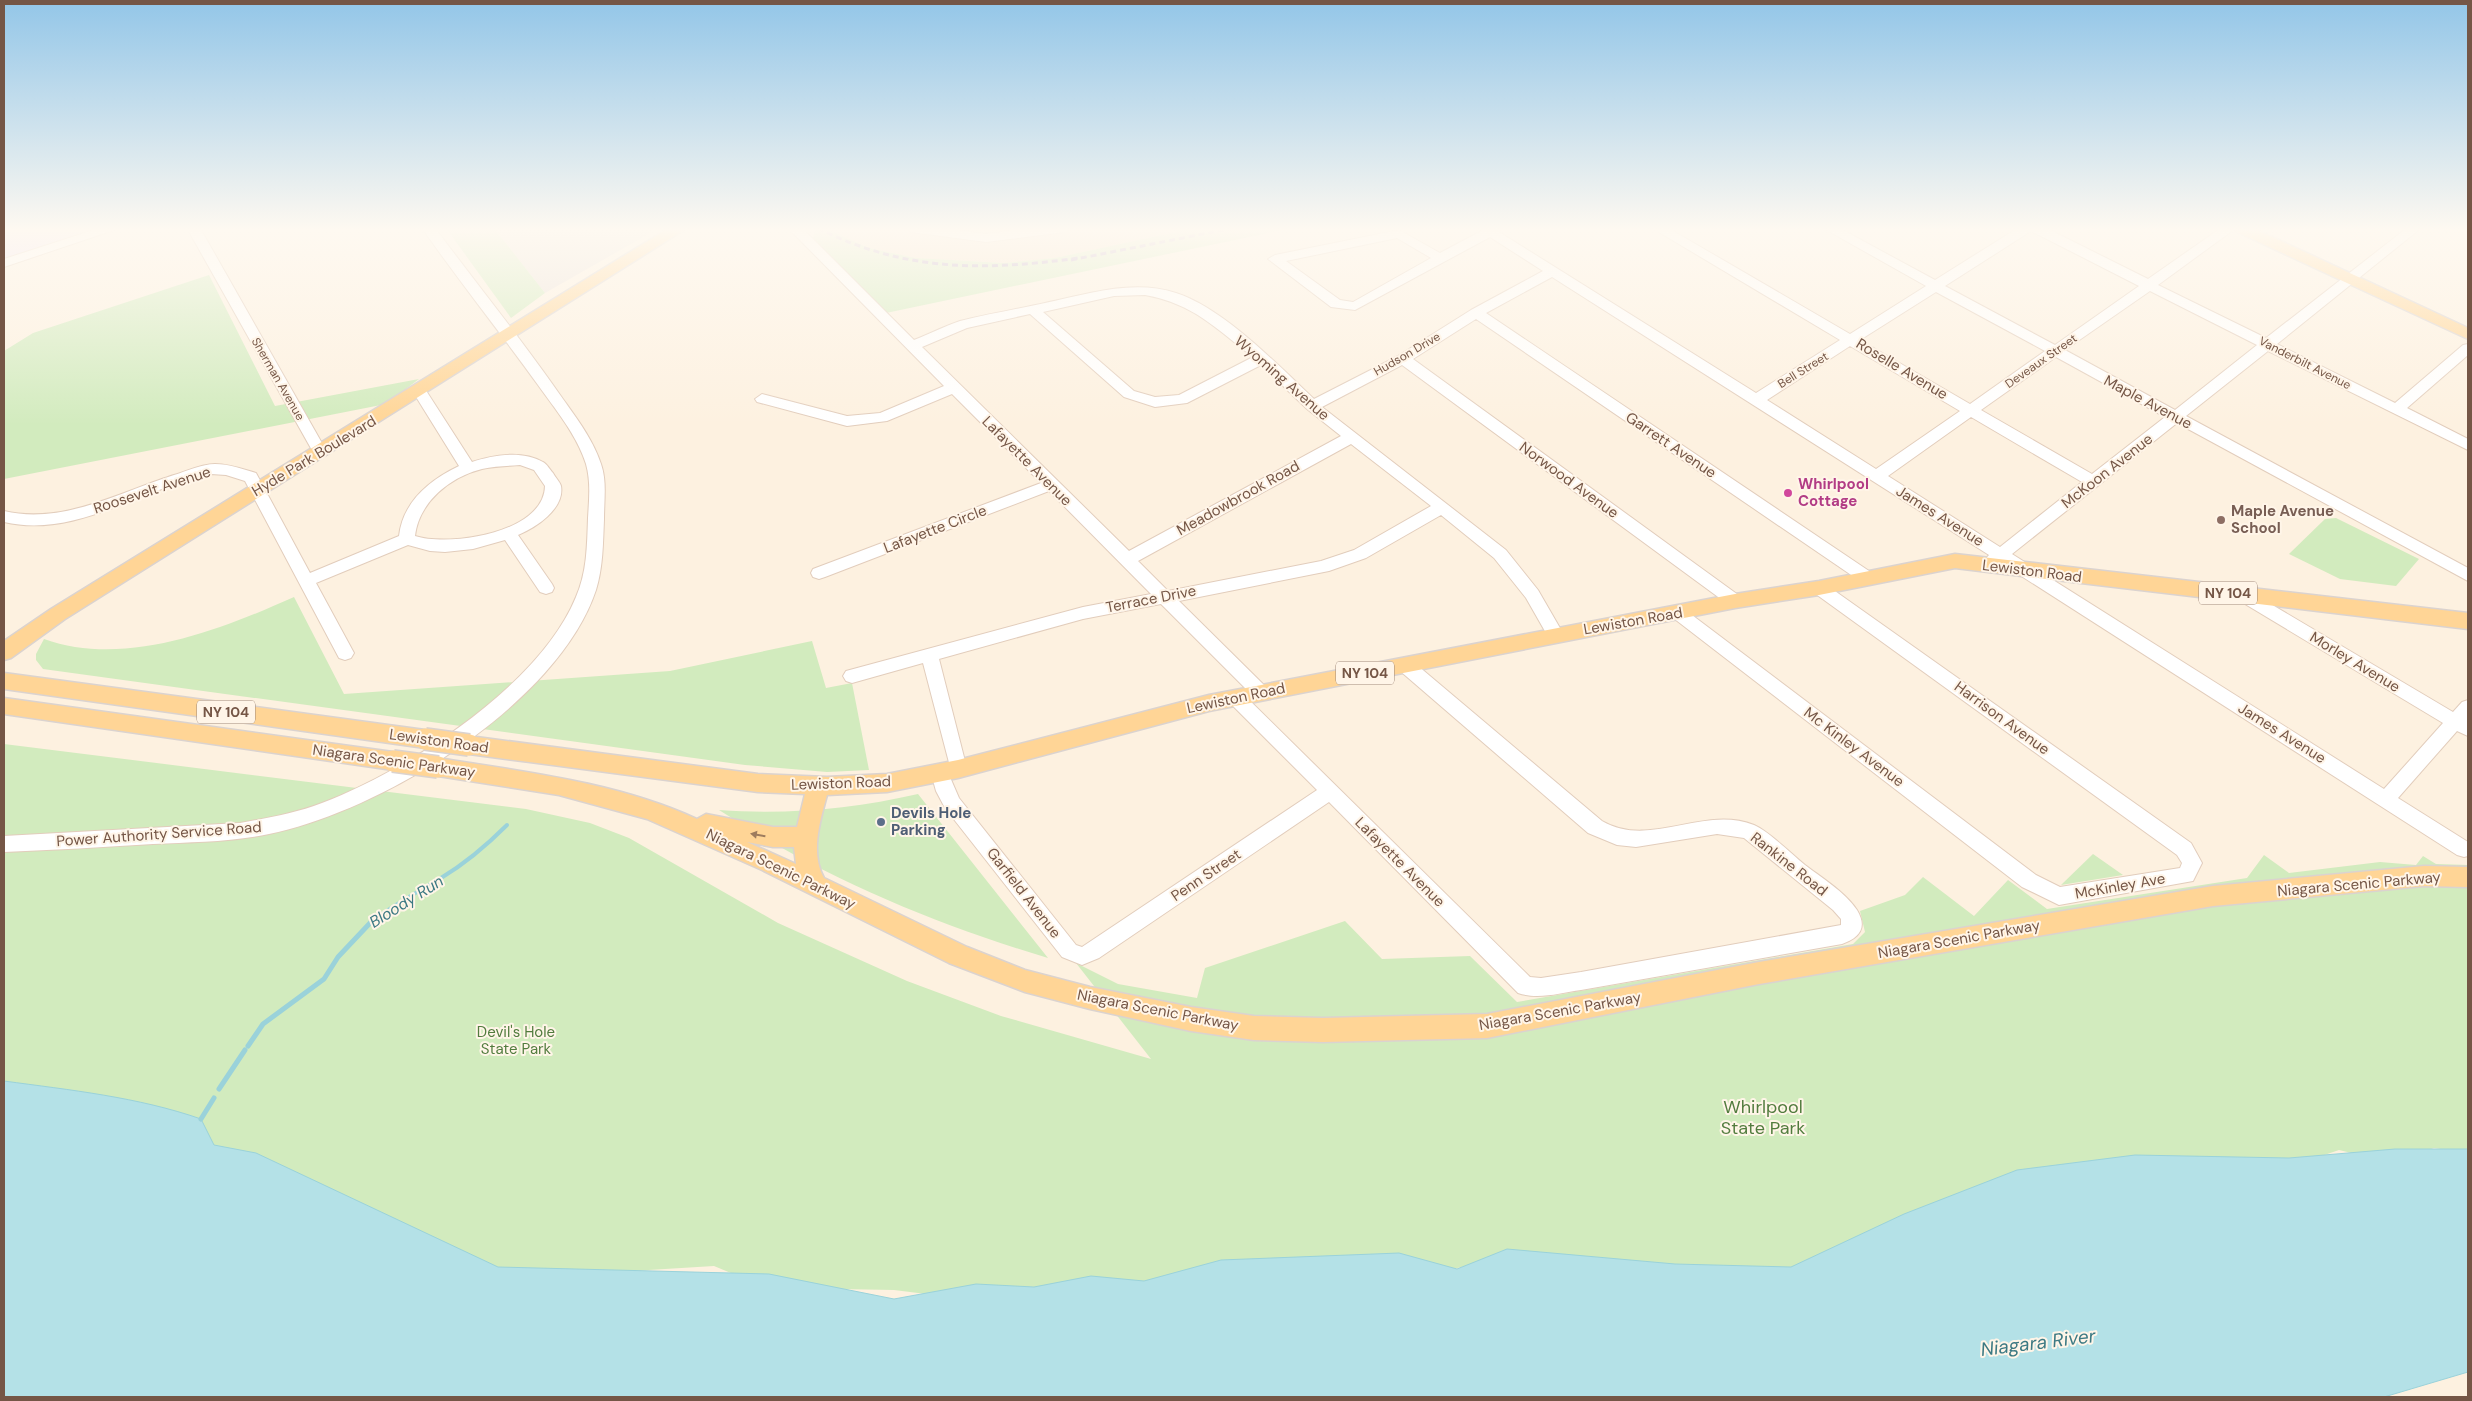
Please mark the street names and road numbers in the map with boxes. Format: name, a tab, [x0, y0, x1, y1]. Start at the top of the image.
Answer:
street label: Hudson Drive	[1371, 328, 1443, 379]
street label: Deveaux Street	[2002, 330, 2080, 392]
street label: Wyoming Avenue	[1230, 331, 1334, 425]
street label: Vanderbilt Avenue	[2256, 333, 2354, 393]
street label: Roselle Avenue	[1852, 334, 1952, 404]
street label: Sherman Avenue	[248, 335, 308, 424]
street label: Bell Street	[1775, 348, 1831, 392]
street label: Maple Avenue	[2100, 370, 2196, 434]
street label: Garrett Avenue	[1622, 407, 1720, 483]
street label: Hyde Park Boulevard	[248, 411, 380, 501]
street label: Lafayette Avenue	[978, 412, 1076, 510]
street label: McKoon Avenue	[2057, 429, 2157, 513]
street label: Norwood Avenue	[1515, 437, 1623, 523]
street label: Meadowbrook Road	[1173, 456, 1303, 540]
street label: Roosevelt Avenue	[91, 462, 213, 518]
street label: James Avenue	[1892, 481, 1988, 551]
street label: Lafayette Circle	[881, 500, 989, 558]
street label: Lewiston Road	[1981, 555, 2083, 587]
street label: Terrace Drive	[1104, 580, 1198, 618]
road number: NY 104	[2199, 582, 2257, 604]
street label: Lewiston Road	[1582, 602, 1684, 640]
street label: Morley Avenue	[2306, 627, 2404, 697]
road number: NY 104	[1336, 661, 1394, 684]
street label: Harrison Avenue	[1950, 677, 2054, 759]
street label: Lewiston Road	[1185, 678, 1287, 718]
street label: James Avenue	[2234, 698, 2330, 768]
road number: NY 104	[197, 700, 255, 724]
street label: Mc Kinley Avenue	[1800, 703, 1908, 791]
street label: Lewiston Road	[388, 724, 490, 758]
street label: Niagara Scenic Parkway	[311, 740, 477, 782]
street label: Lewiston Road	[791, 771, 891, 795]
street label: Lafayette Avenue	[1351, 813, 1449, 911]
street label: Power Authority Service Road	[56, 817, 262, 851]
street label: Niagara Scenic Parkway	[703, 824, 860, 914]
street label: Rankine Road	[1746, 828, 1832, 900]
street label: Garfield Avenue	[982, 844, 1066, 942]
street label: Penn Street	[1167, 844, 1245, 906]
street label: Niagara Scenic Parkway	[2276, 867, 2442, 901]
street label: McKinley Ave	[2073, 868, 2167, 904]
street label: Niagara Scenic Parkway	[1877, 915, 2042, 963]
street label: Niagara Scenic Parkway	[1076, 985, 1241, 1036]
street label: Niagara Scenic Parkway	[1478, 987, 1643, 1035]

